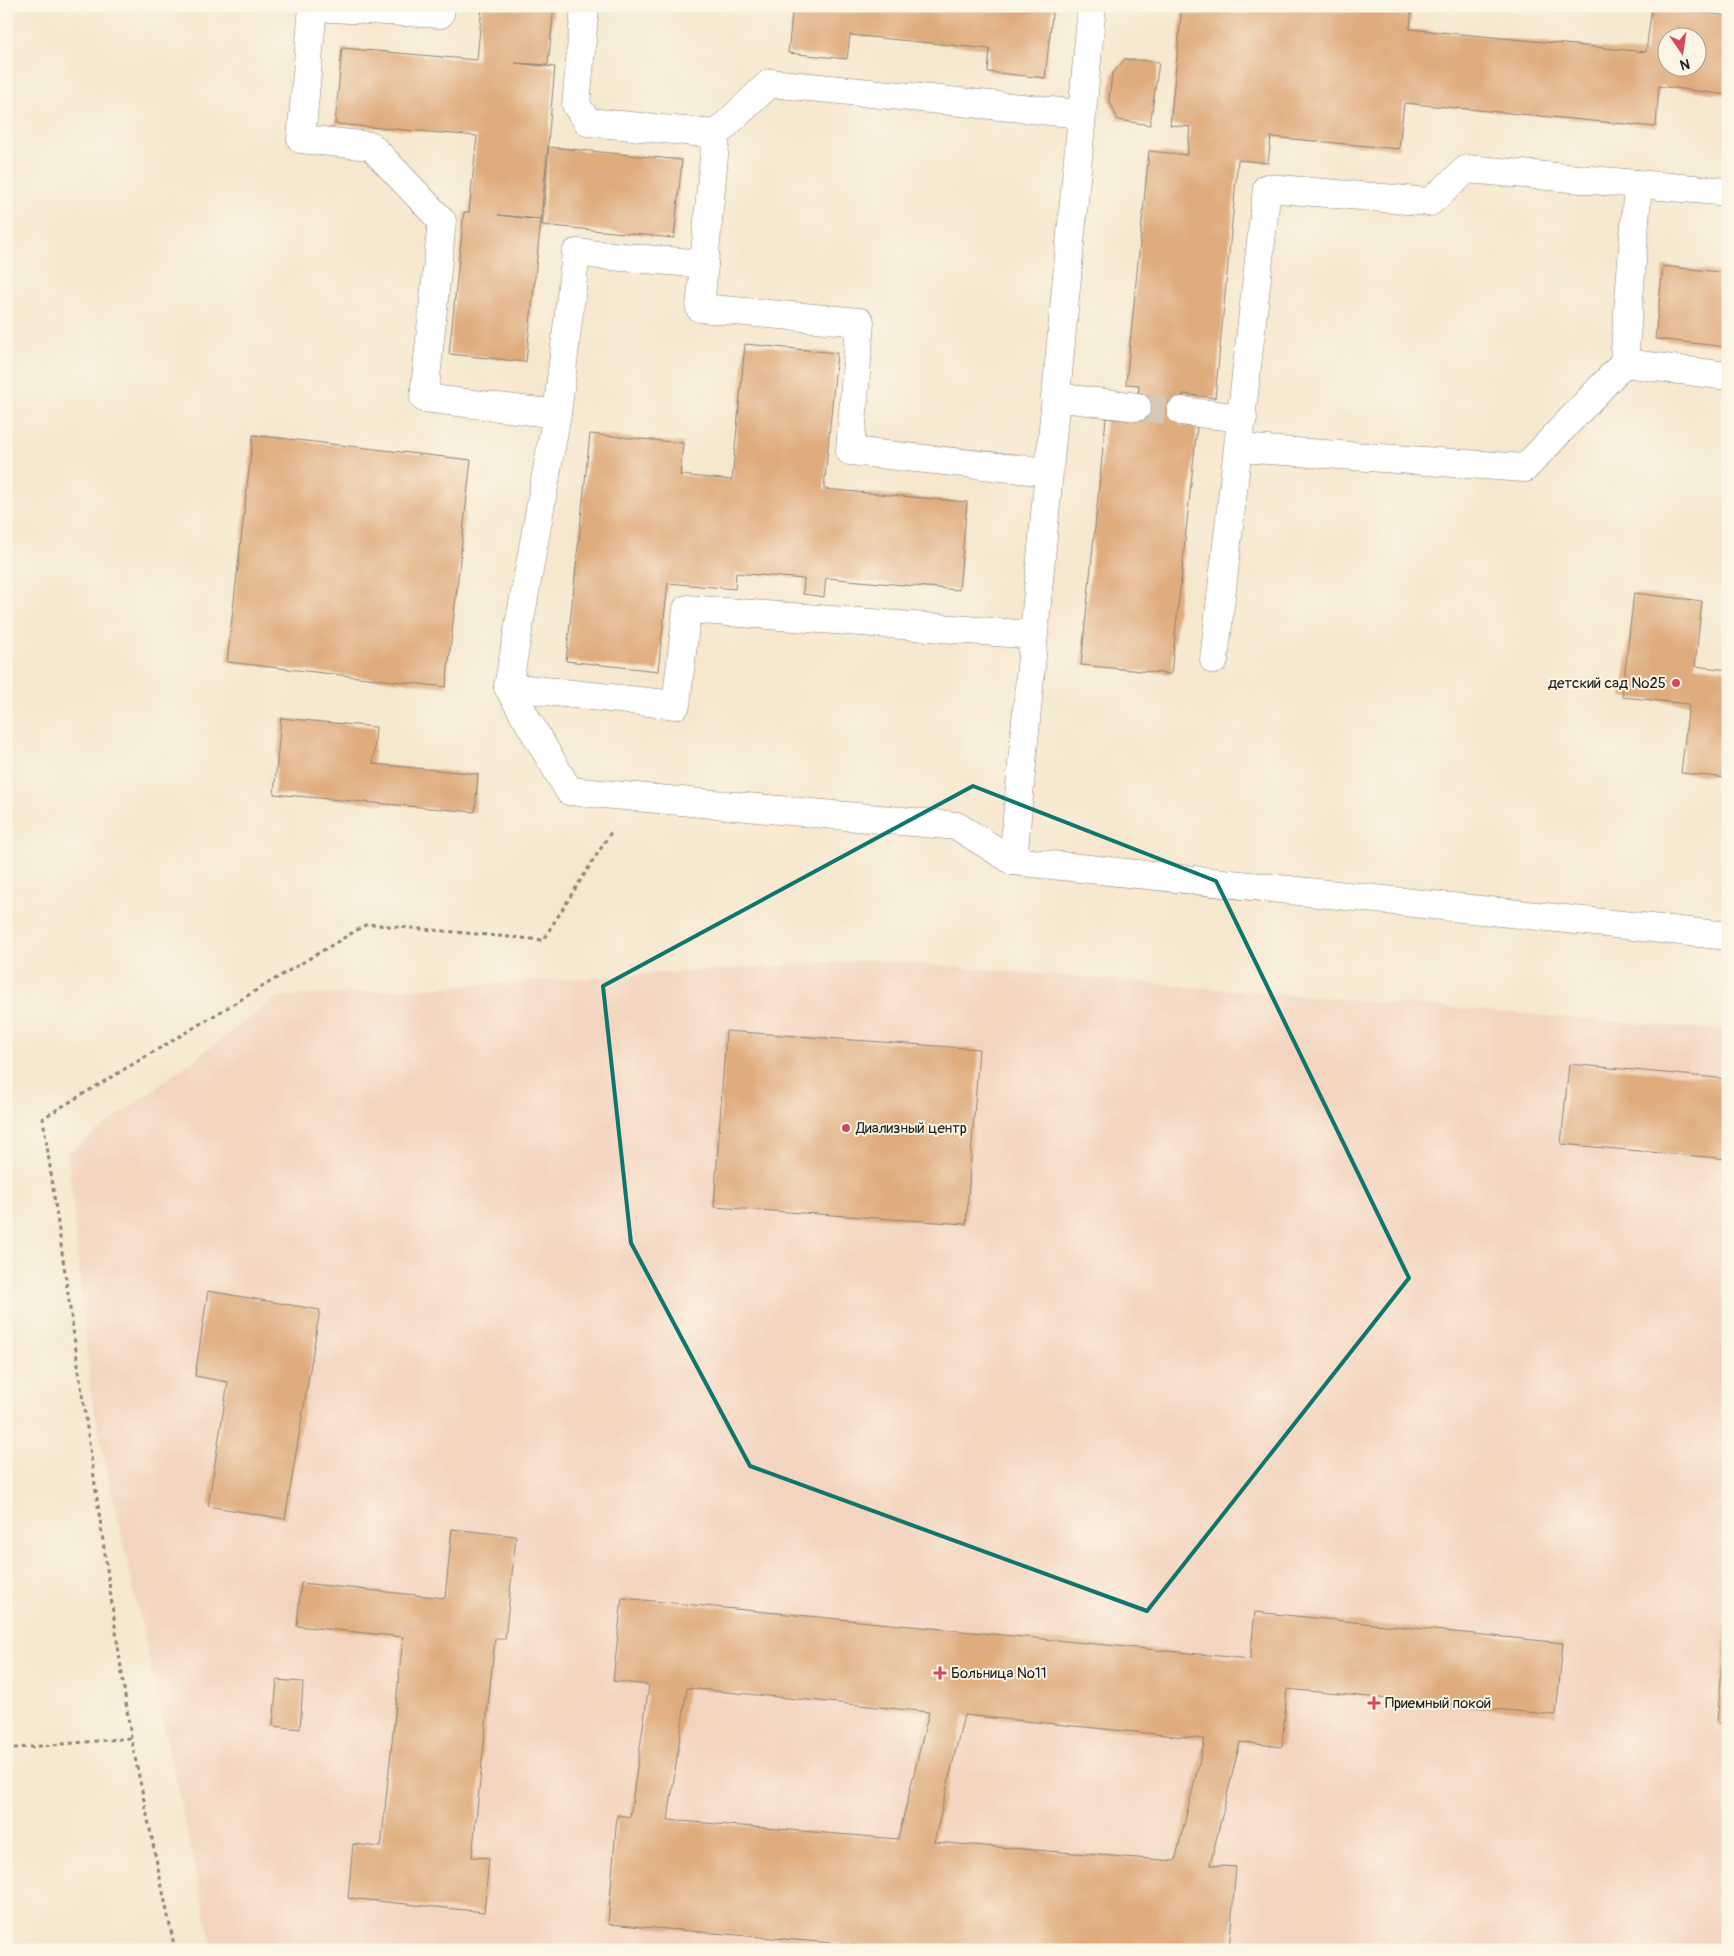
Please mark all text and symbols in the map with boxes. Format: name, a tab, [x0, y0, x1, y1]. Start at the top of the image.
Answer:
north arrow	[1656, 28, 1706, 78]
text: N	[1678, 55, 1691, 74]
place label: детский сад №25	[1548, 674, 1666, 693]
marker: детский сад №25	[1670, 677, 1682, 689]
place label: Диализный центр	[855, 1119, 967, 1138]
marker: Диализный центр	[840, 1122, 852, 1134]
place label: Больница №11	[951, 1664, 1047, 1683]
marker: Больница №11	[933, 1666, 947, 1680]
place label: Приемный покой	[1385, 1694, 1491, 1713]
marker: Приемный покой	[1367, 1696, 1381, 1710]

